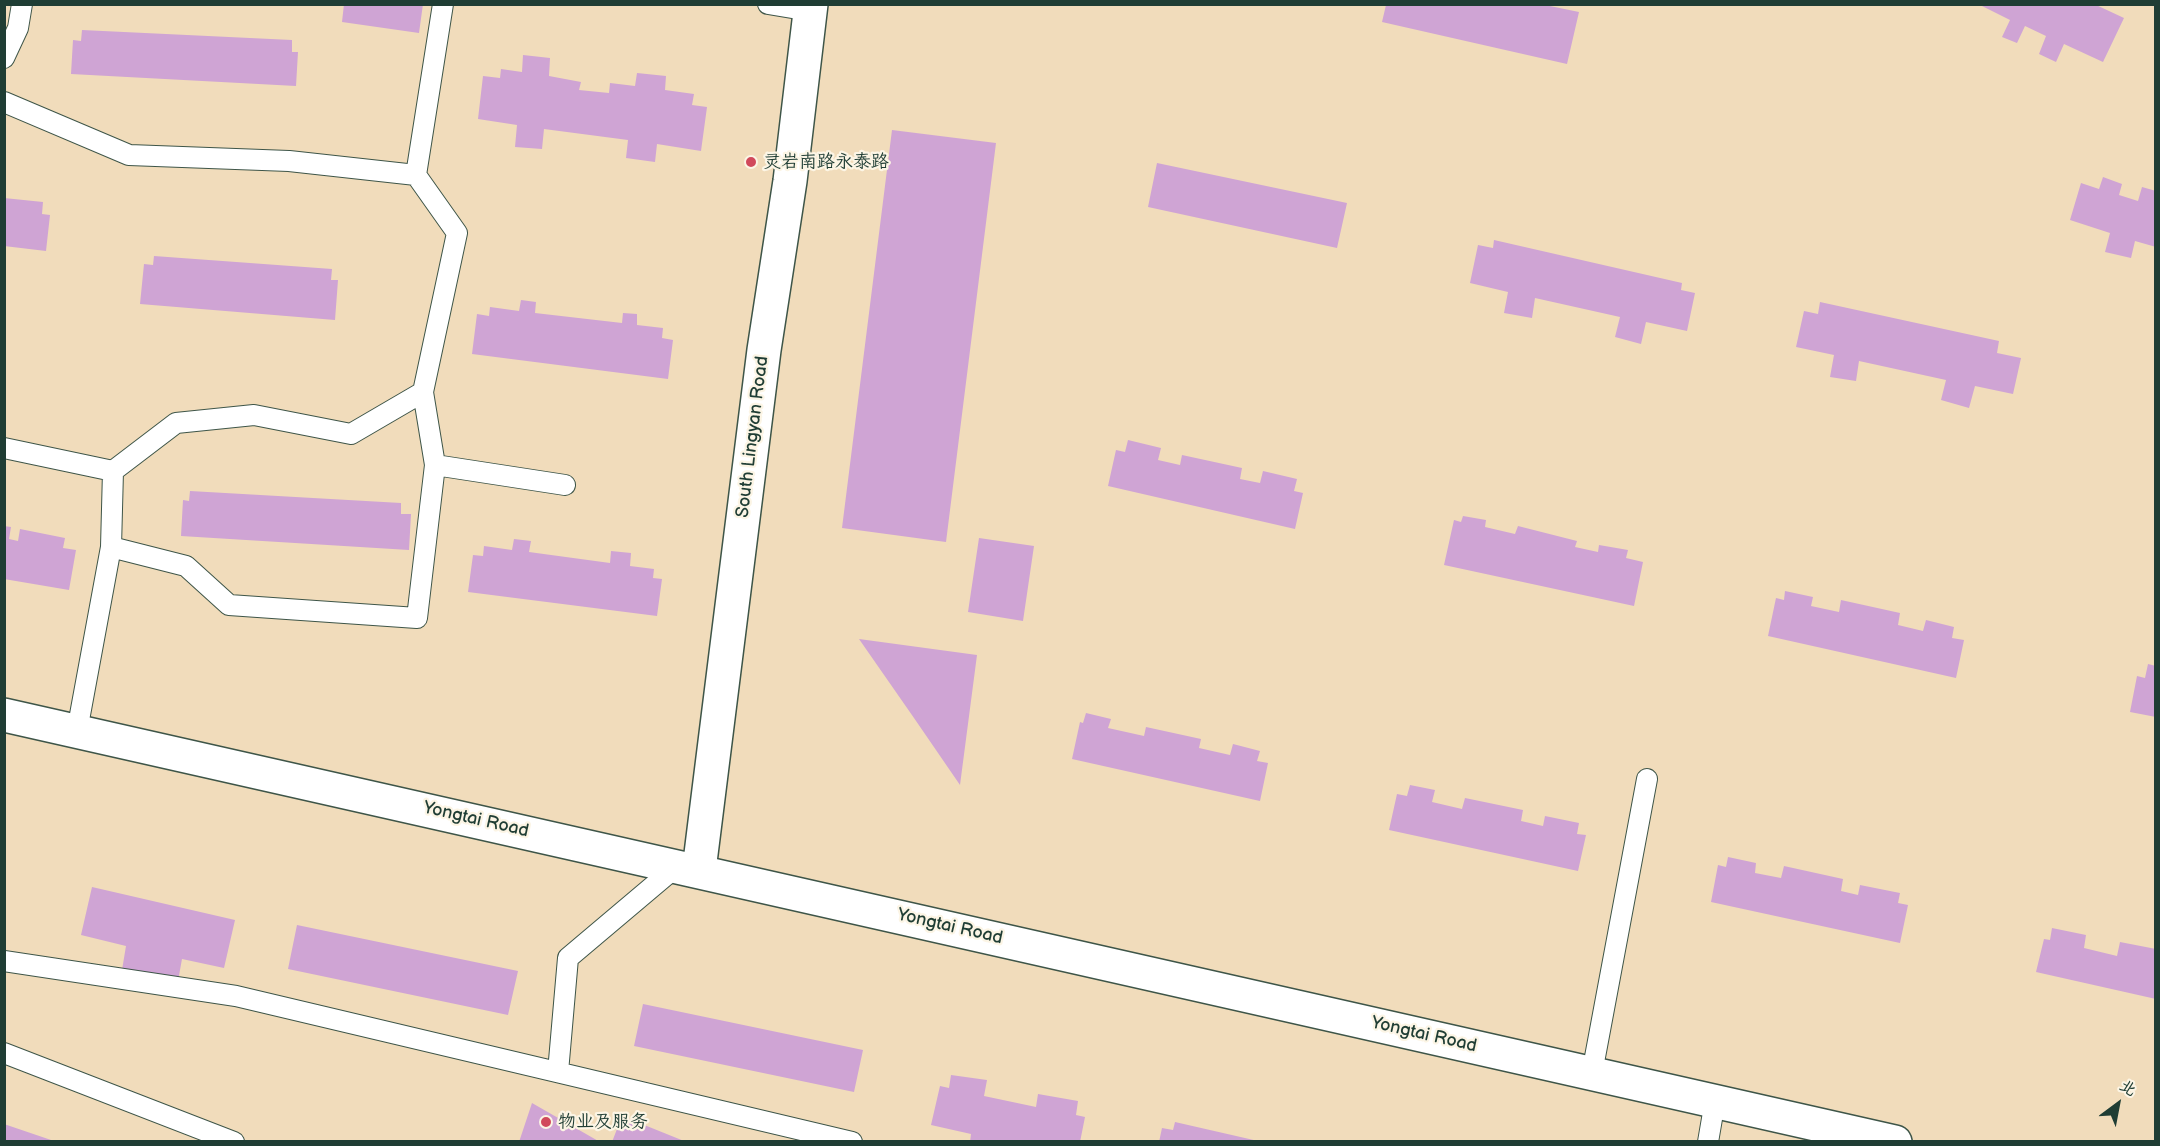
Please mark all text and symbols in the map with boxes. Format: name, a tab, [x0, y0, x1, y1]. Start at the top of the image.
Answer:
place label: 灵岩南路永泰路	[763, 151, 889, 173]
marker: 灵岩南路永泰路	[744, 155, 758, 169]
street label: South Lingyan Road	[732, 355, 774, 519]
street label: Yongtai Road	[421, 797, 531, 843]
street label: Yongtai Road	[895, 904, 1005, 950]
street label: Yongtai Road	[1369, 1012, 1479, 1058]
north arrow	[2088, 1074, 2148, 1134]
text: 北	[2116, 1076, 2140, 1101]
place label: 物业及服务	[558, 1111, 648, 1133]
marker: 物业及服务	[539, 1115, 553, 1129]

